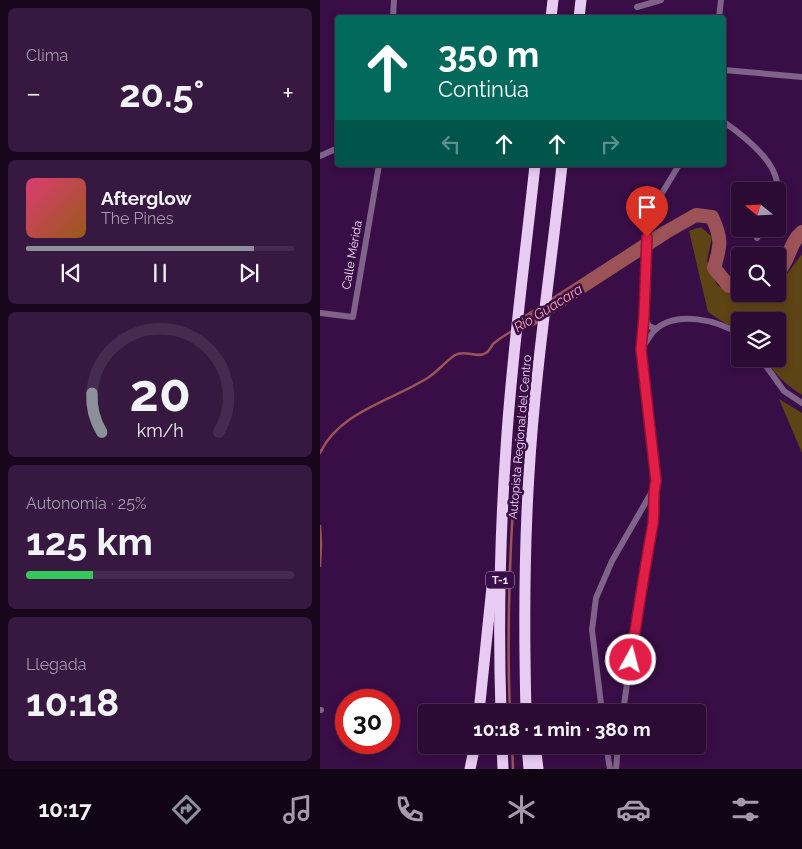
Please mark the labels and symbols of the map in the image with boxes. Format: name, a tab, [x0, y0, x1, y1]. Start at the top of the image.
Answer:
north arrow	[731, 182, 786, 238]
pin	[626, 186, 668, 237]
street label: Calle Mérida	[339, 219, 365, 291]
water label: Río Guacara	[511, 281, 585, 335]
street label: Autopista Regional del Centro	[506, 354, 534, 520]
road number: T-1	[486, 572, 514, 588]
position arrow	[604, 633, 656, 685]
speed limit sign: 30	[335, 689, 400, 754]

